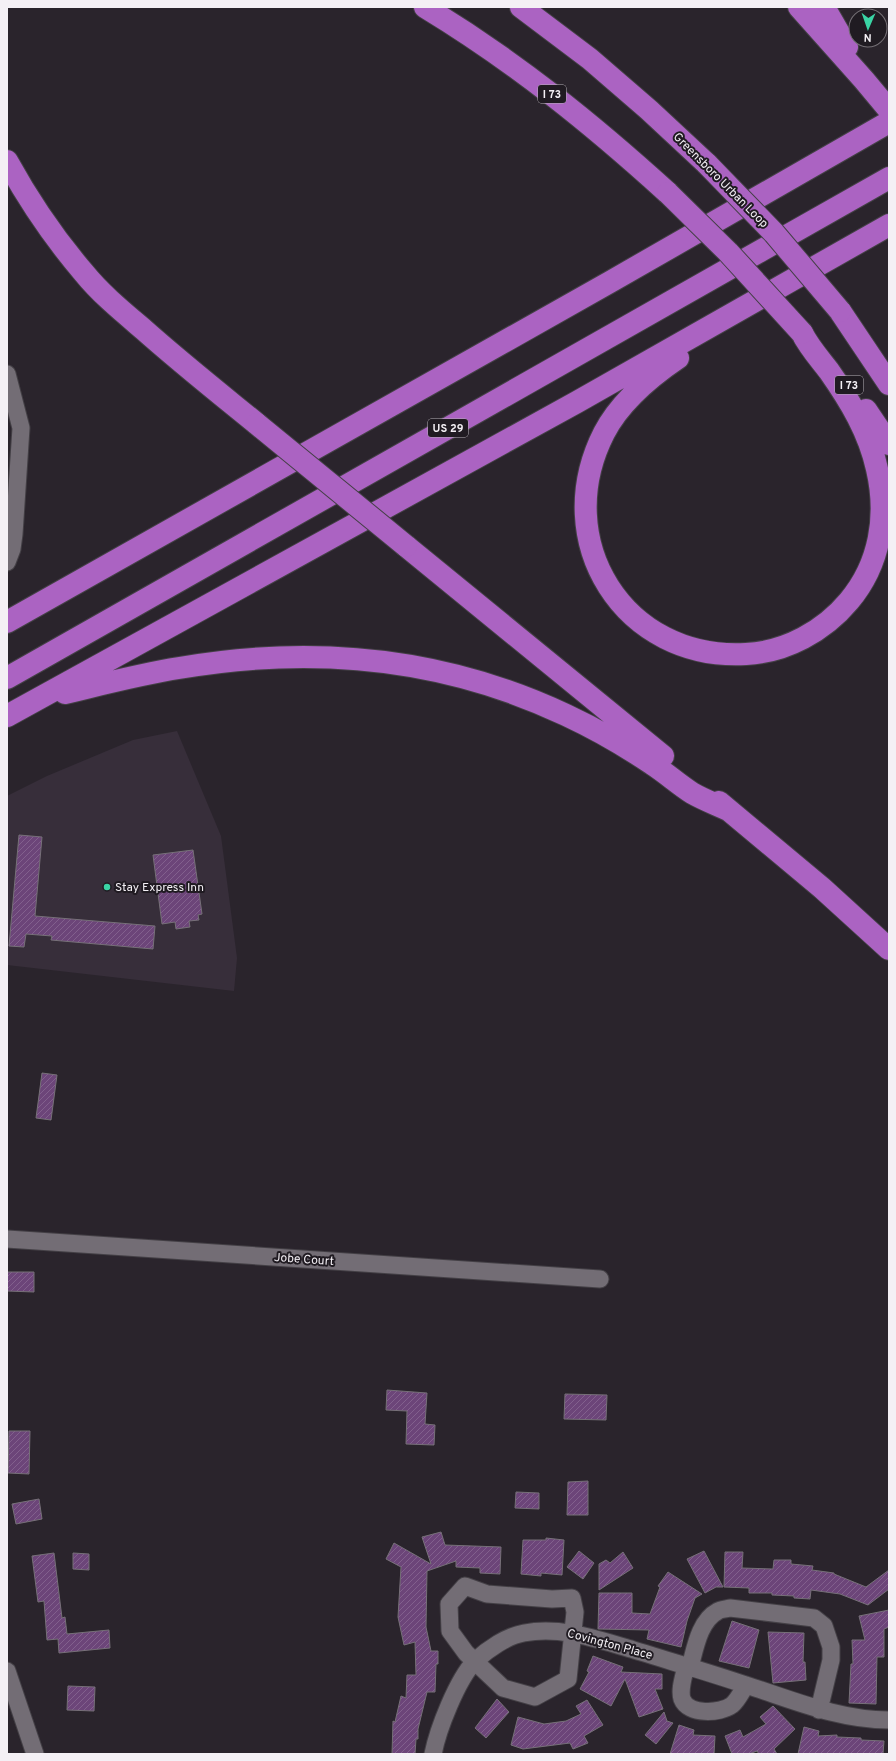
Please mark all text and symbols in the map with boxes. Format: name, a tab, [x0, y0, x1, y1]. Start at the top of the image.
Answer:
north arrow	[848, 8, 888, 48]
text: N	[863, 30, 872, 44]
road number: I 73	[538, 85, 566, 103]
street label: Greensboro Urban Loop	[669, 130, 772, 232]
road number: I 73	[835, 376, 863, 394]
road number: US 29	[428, 419, 468, 437]
place label: Stay Express Inn	[115, 880, 204, 896]
marker: Stay Express Inn	[102, 882, 112, 892]
street label: Jobe Court	[273, 1250, 335, 1270]
street label: Covington Place	[565, 1626, 654, 1664]

